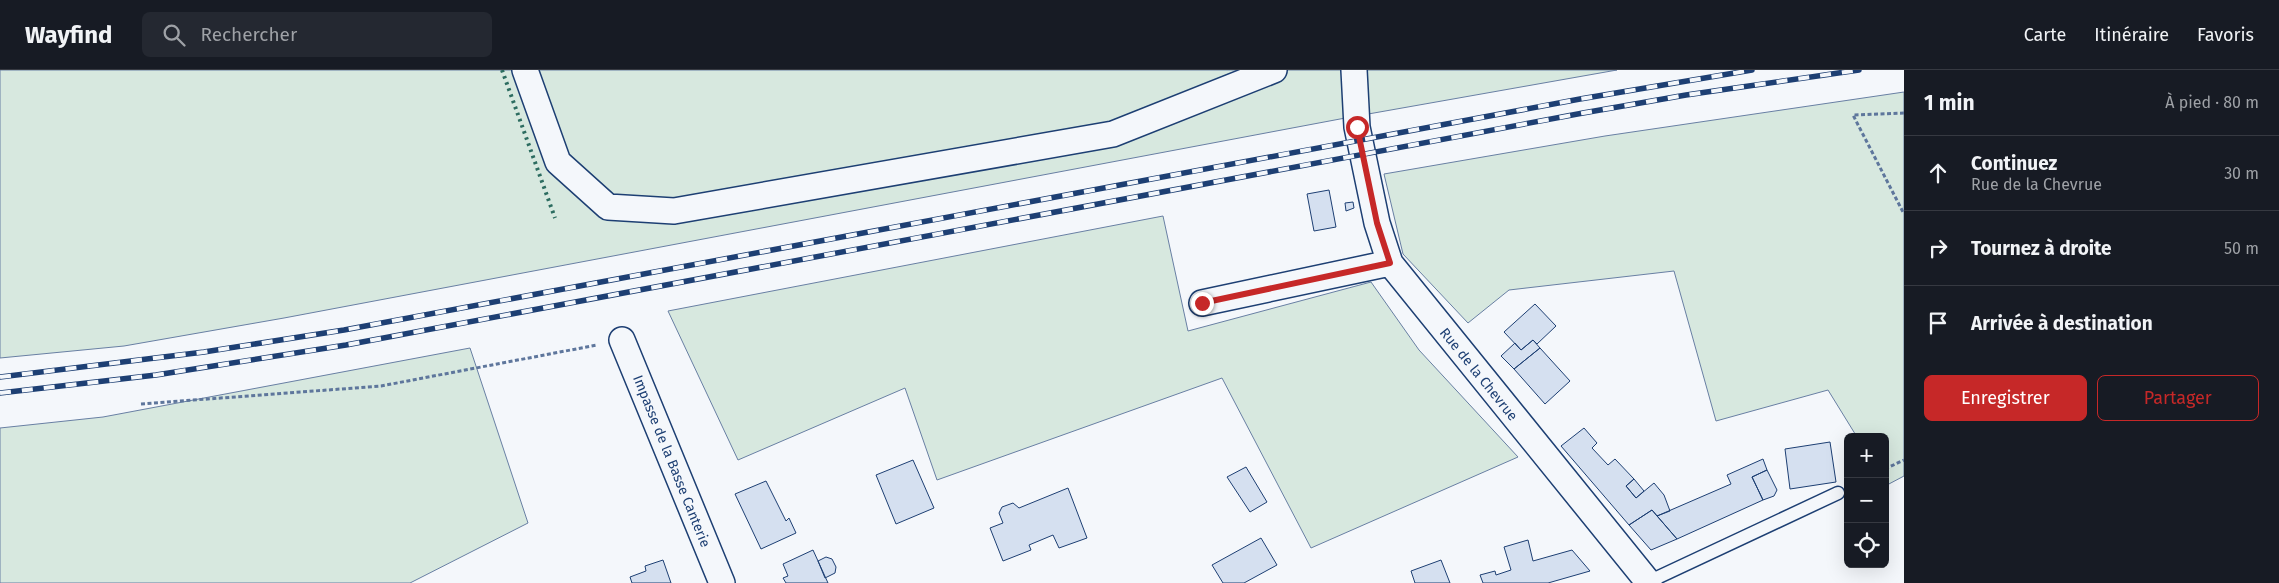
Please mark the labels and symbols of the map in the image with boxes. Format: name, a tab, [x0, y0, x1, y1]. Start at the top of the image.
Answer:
route start	[1346, 116, 1369, 139]
route end	[1191, 292, 1214, 315]
street label: Rue de la Chevrue	[1436, 324, 1521, 424]
street label: Impasse de la Basse Canterie	[629, 373, 714, 550]

